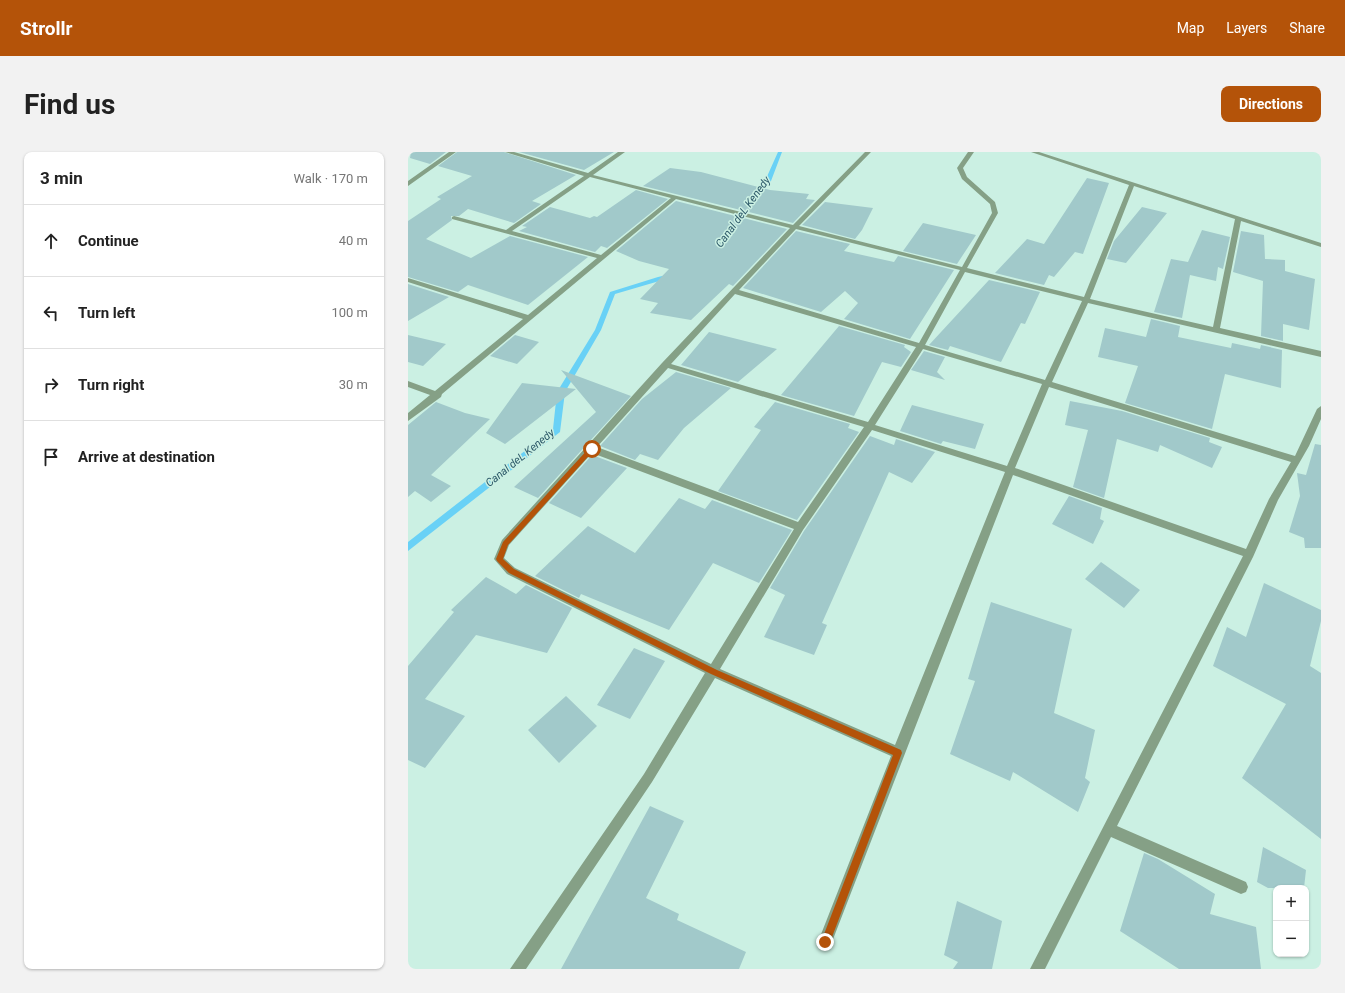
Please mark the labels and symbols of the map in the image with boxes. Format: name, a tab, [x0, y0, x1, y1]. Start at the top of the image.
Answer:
water label: Canal deL Kenedy	[713, 173, 774, 250]
water label: Canal deL Kenedy	[483, 426, 558, 490]
route start	[583, 440, 601, 458]
route end	[816, 933, 834, 951]

